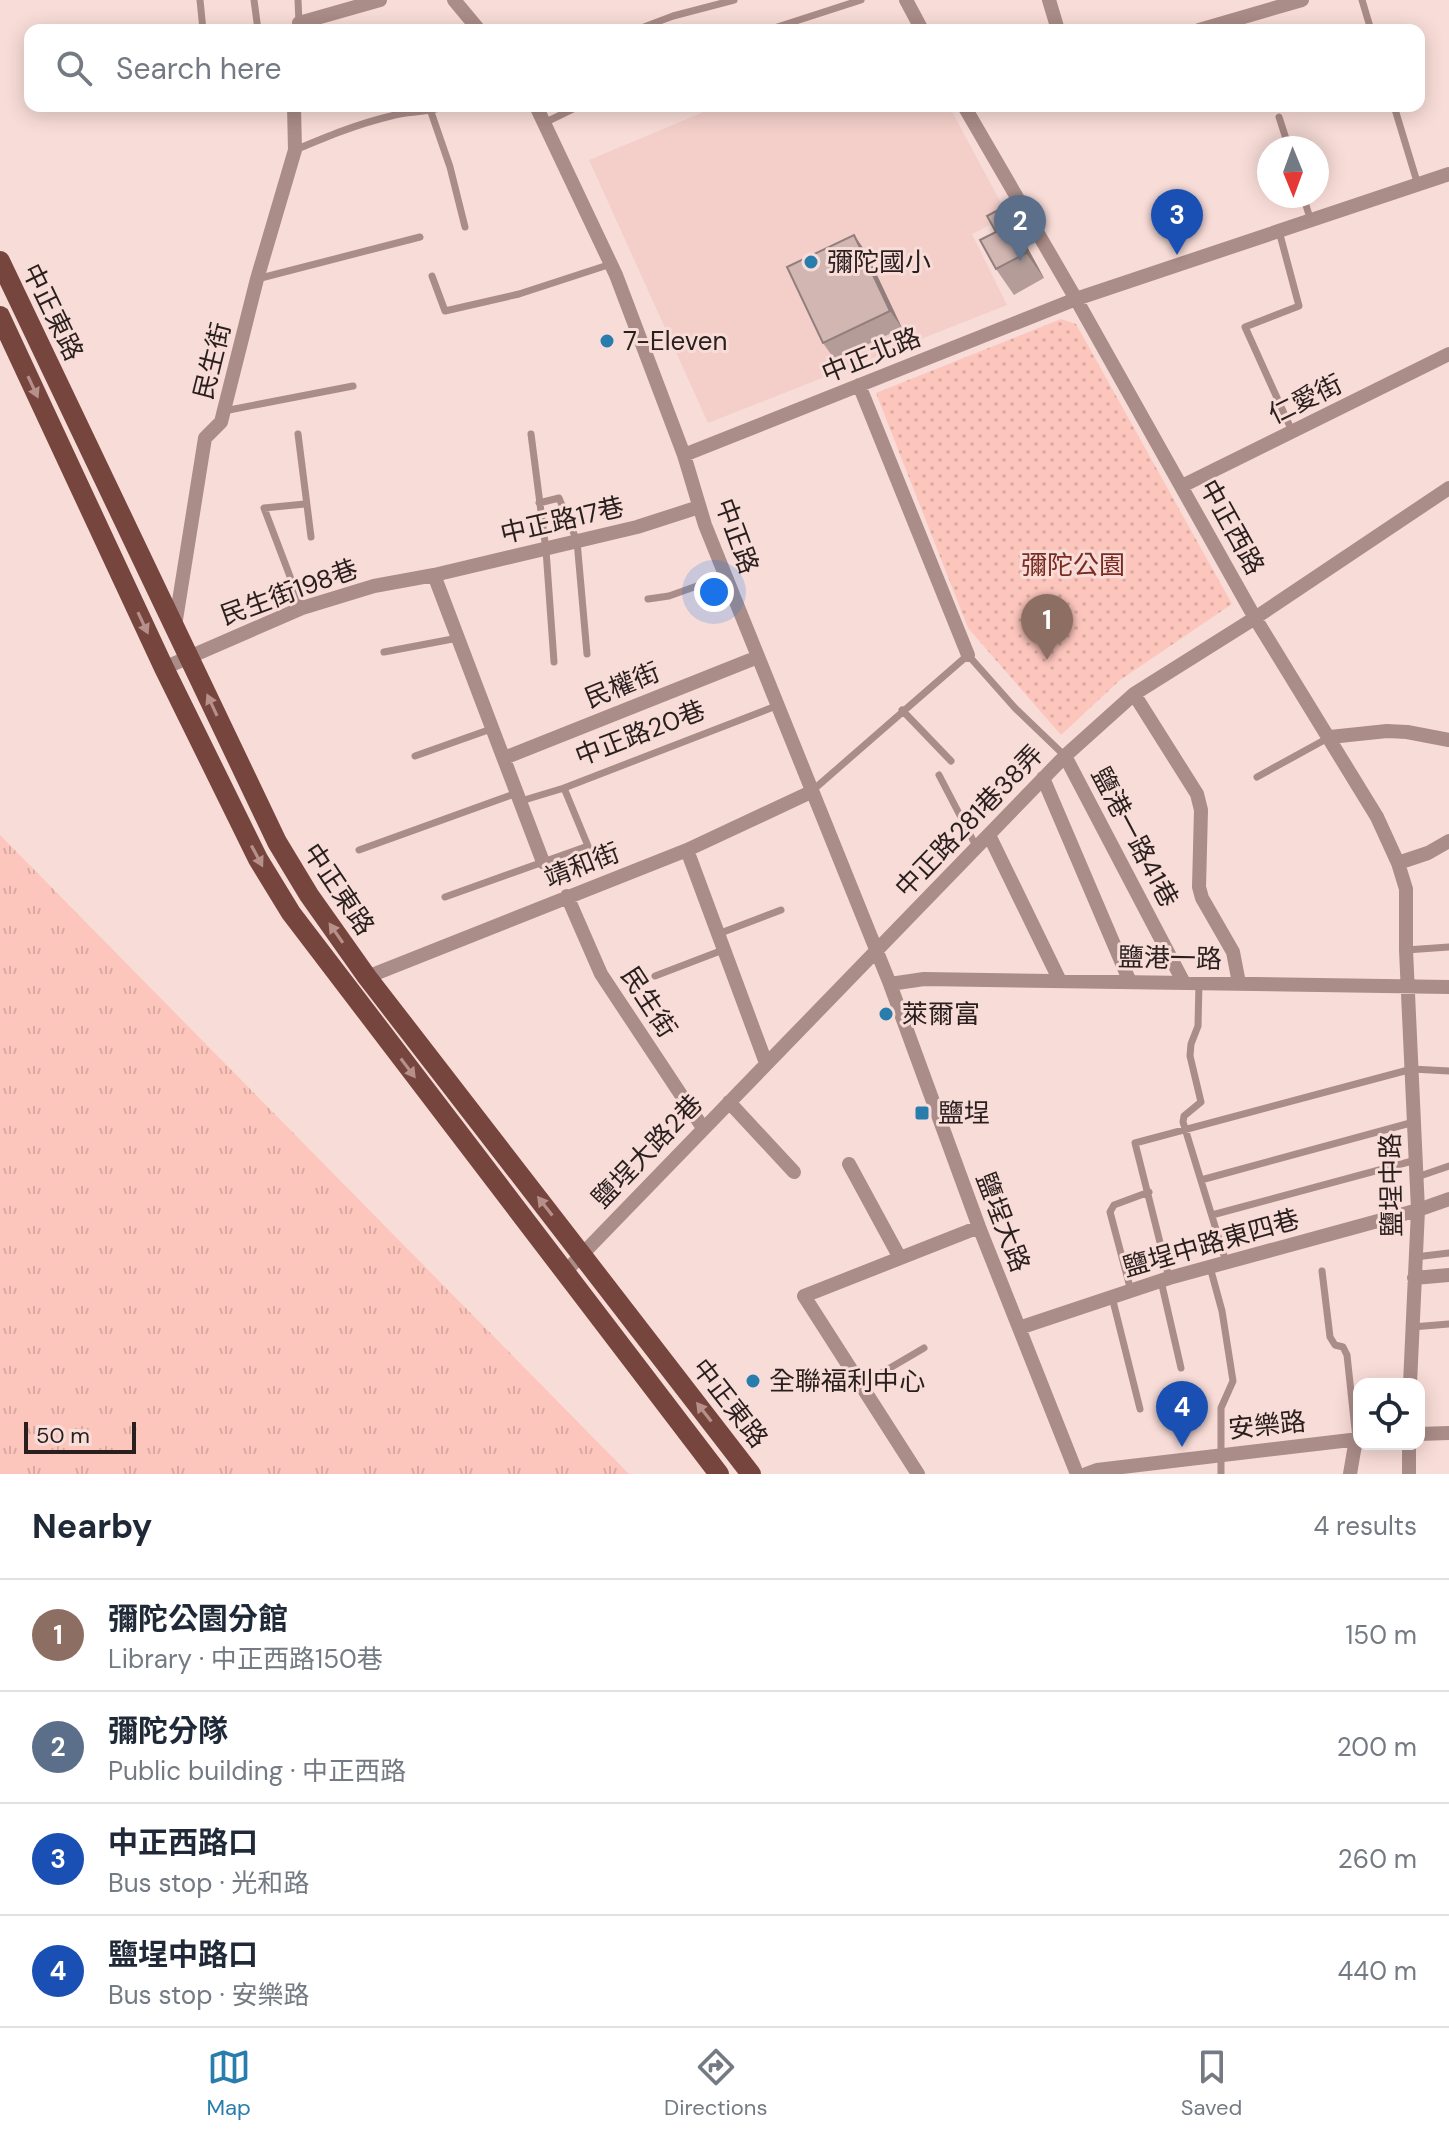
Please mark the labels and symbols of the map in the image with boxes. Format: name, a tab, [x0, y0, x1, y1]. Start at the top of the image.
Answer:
north arrow	[1257, 136, 1329, 208]
pin: 3	[1151, 189, 1203, 255]
pin: 2	[994, 195, 1046, 261]
place label: 彌陀國小	[827, 245, 931, 279]
marker: 彌陀國小	[802, 253, 820, 271]
street label: 中正東路	[15, 258, 91, 366]
street label: 民生街	[186, 319, 238, 403]
street label: 中正北路	[816, 320, 926, 390]
place label: 7-Eleven	[623, 324, 728, 358]
marker: 7-Eleven	[598, 332, 616, 350]
street label: 仁愛街	[1262, 367, 1348, 431]
one-way arrow	[26, 375, 40, 399]
street label: 中正西路	[1192, 473, 1272, 581]
street label: 中正路17巷	[497, 489, 627, 551]
street label: 中正路	[708, 494, 766, 578]
park label: 彌陀公園	[1021, 548, 1125, 582]
street label: 民生街198巷	[216, 551, 362, 633]
your location	[694, 572, 734, 612]
pin: 1	[1021, 594, 1073, 660]
one-way arrow	[136, 611, 150, 634]
street label: 民權街	[579, 655, 665, 715]
street label: 中正路20巷	[570, 693, 710, 773]
one-way arrow	[205, 694, 219, 717]
street label: 中正路281巷38弄	[888, 738, 1050, 904]
street label: 鹽港一路41巷	[1084, 761, 1186, 913]
street label: 靖和街	[539, 835, 625, 895]
street label: 中正東路	[296, 836, 382, 942]
one-way arrow	[251, 845, 264, 868]
one-way arrow	[329, 923, 344, 944]
street label: 鹽港一路	[1118, 940, 1222, 976]
street label: 民生街	[613, 960, 685, 1044]
place label: 萊爾富	[902, 997, 980, 1031]
marker: 萊爾富	[877, 1005, 895, 1023]
one-way arrow	[400, 1057, 416, 1078]
street label: 鹽埕大路2巷	[584, 1087, 710, 1215]
place label: 鹽埕	[938, 1096, 990, 1130]
marker: 鹽埕	[913, 1104, 931, 1122]
street label: 鹽埕中路	[1373, 1133, 1409, 1237]
street label: 鹽埕大路	[968, 1167, 1038, 1277]
one-way arrow	[537, 1196, 554, 1216]
street label: 鹽埕中路東四巷	[1119, 1202, 1303, 1284]
street label: 中正東路	[685, 1352, 775, 1454]
place label: 全聯福利中心	[769, 1364, 925, 1398]
marker: 全聯福利中心	[744, 1372, 762, 1390]
pin: 4	[1156, 1381, 1208, 1447]
one-way arrow	[696, 1402, 712, 1422]
street label: 安樂路	[1226, 1404, 1308, 1446]
scale bar	[24, 1418, 136, 1454]

